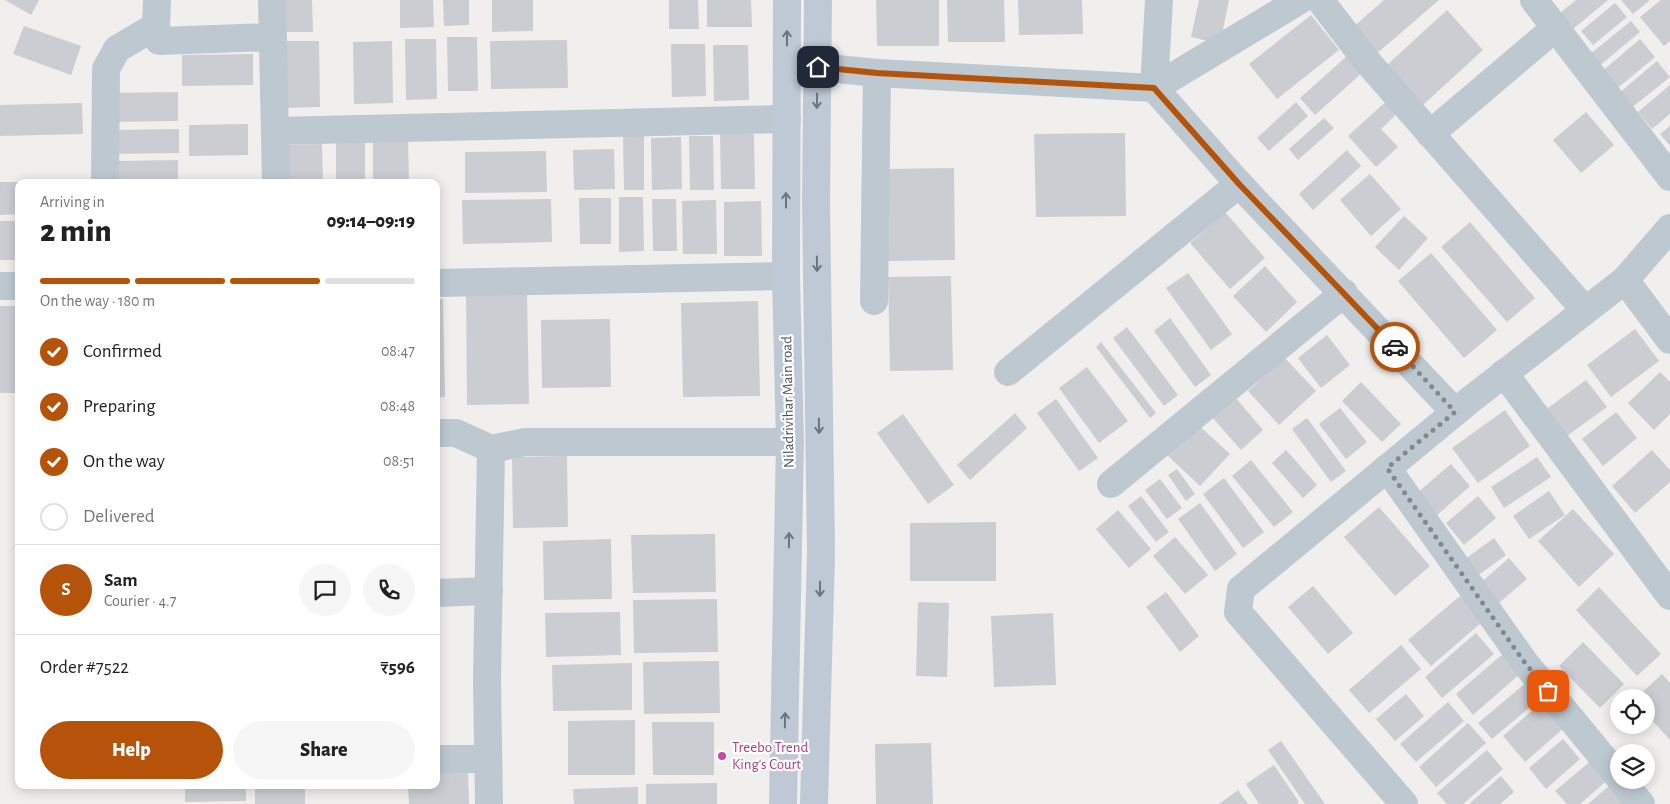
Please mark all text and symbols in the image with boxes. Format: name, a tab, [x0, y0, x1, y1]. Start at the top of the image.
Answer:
one-way arrow	[782, 30, 792, 46]
pin	[797, 46, 839, 88]
icon: home	[804, 53, 832, 81]
one-way arrow	[812, 92, 822, 109]
one-way arrow	[781, 193, 791, 209]
text: Arriving in	[40, 194, 105, 210]
text: 09:14–09:19	[326, 212, 415, 231]
text: 2 min	[40, 215, 112, 247]
one-way arrow	[812, 255, 822, 271]
text: On the way · 180 m	[40, 293, 155, 309]
courier	[1370, 322, 1420, 372]
icon: car	[1381, 333, 1409, 361]
street label: Niladrivihar Main road	[779, 336, 797, 468]
icon: check	[40, 338, 68, 366]
text: Confirmed	[83, 342, 162, 361]
text: 08:47	[381, 343, 415, 359]
icon: check	[40, 393, 68, 421]
text: Preparing	[83, 397, 156, 416]
text: 08:48	[380, 398, 415, 414]
one-way arrow	[814, 418, 824, 434]
icon: check	[40, 448, 68, 476]
text: On the way	[83, 452, 165, 471]
text: 08:51	[383, 453, 415, 469]
text: Delivered	[83, 507, 155, 526]
one-way arrow	[784, 533, 793, 549]
button: chat	[299, 564, 351, 616]
button: phone	[363, 564, 415, 616]
text: Sam	[104, 571, 138, 590]
text: S	[61, 580, 71, 599]
one-way arrow	[815, 580, 825, 596]
text: Courier · 4.7	[104, 593, 176, 609]
text: Order #7522	[40, 658, 129, 677]
text: ₹596	[380, 658, 415, 677]
pin	[1527, 670, 1569, 712]
icon: bag	[1534, 677, 1562, 705]
map controls	[1610, 689, 1655, 789]
button: locate	[1610, 689, 1655, 734]
one-way arrow	[780, 713, 790, 729]
button: Help	[40, 721, 223, 779]
button: Share	[233, 721, 415, 779]
place label: Treebo Trend King's Court	[732, 740, 808, 772]
button: layers	[1610, 744, 1655, 789]
marker: Treebo Trend King's Court	[716, 750, 728, 762]

